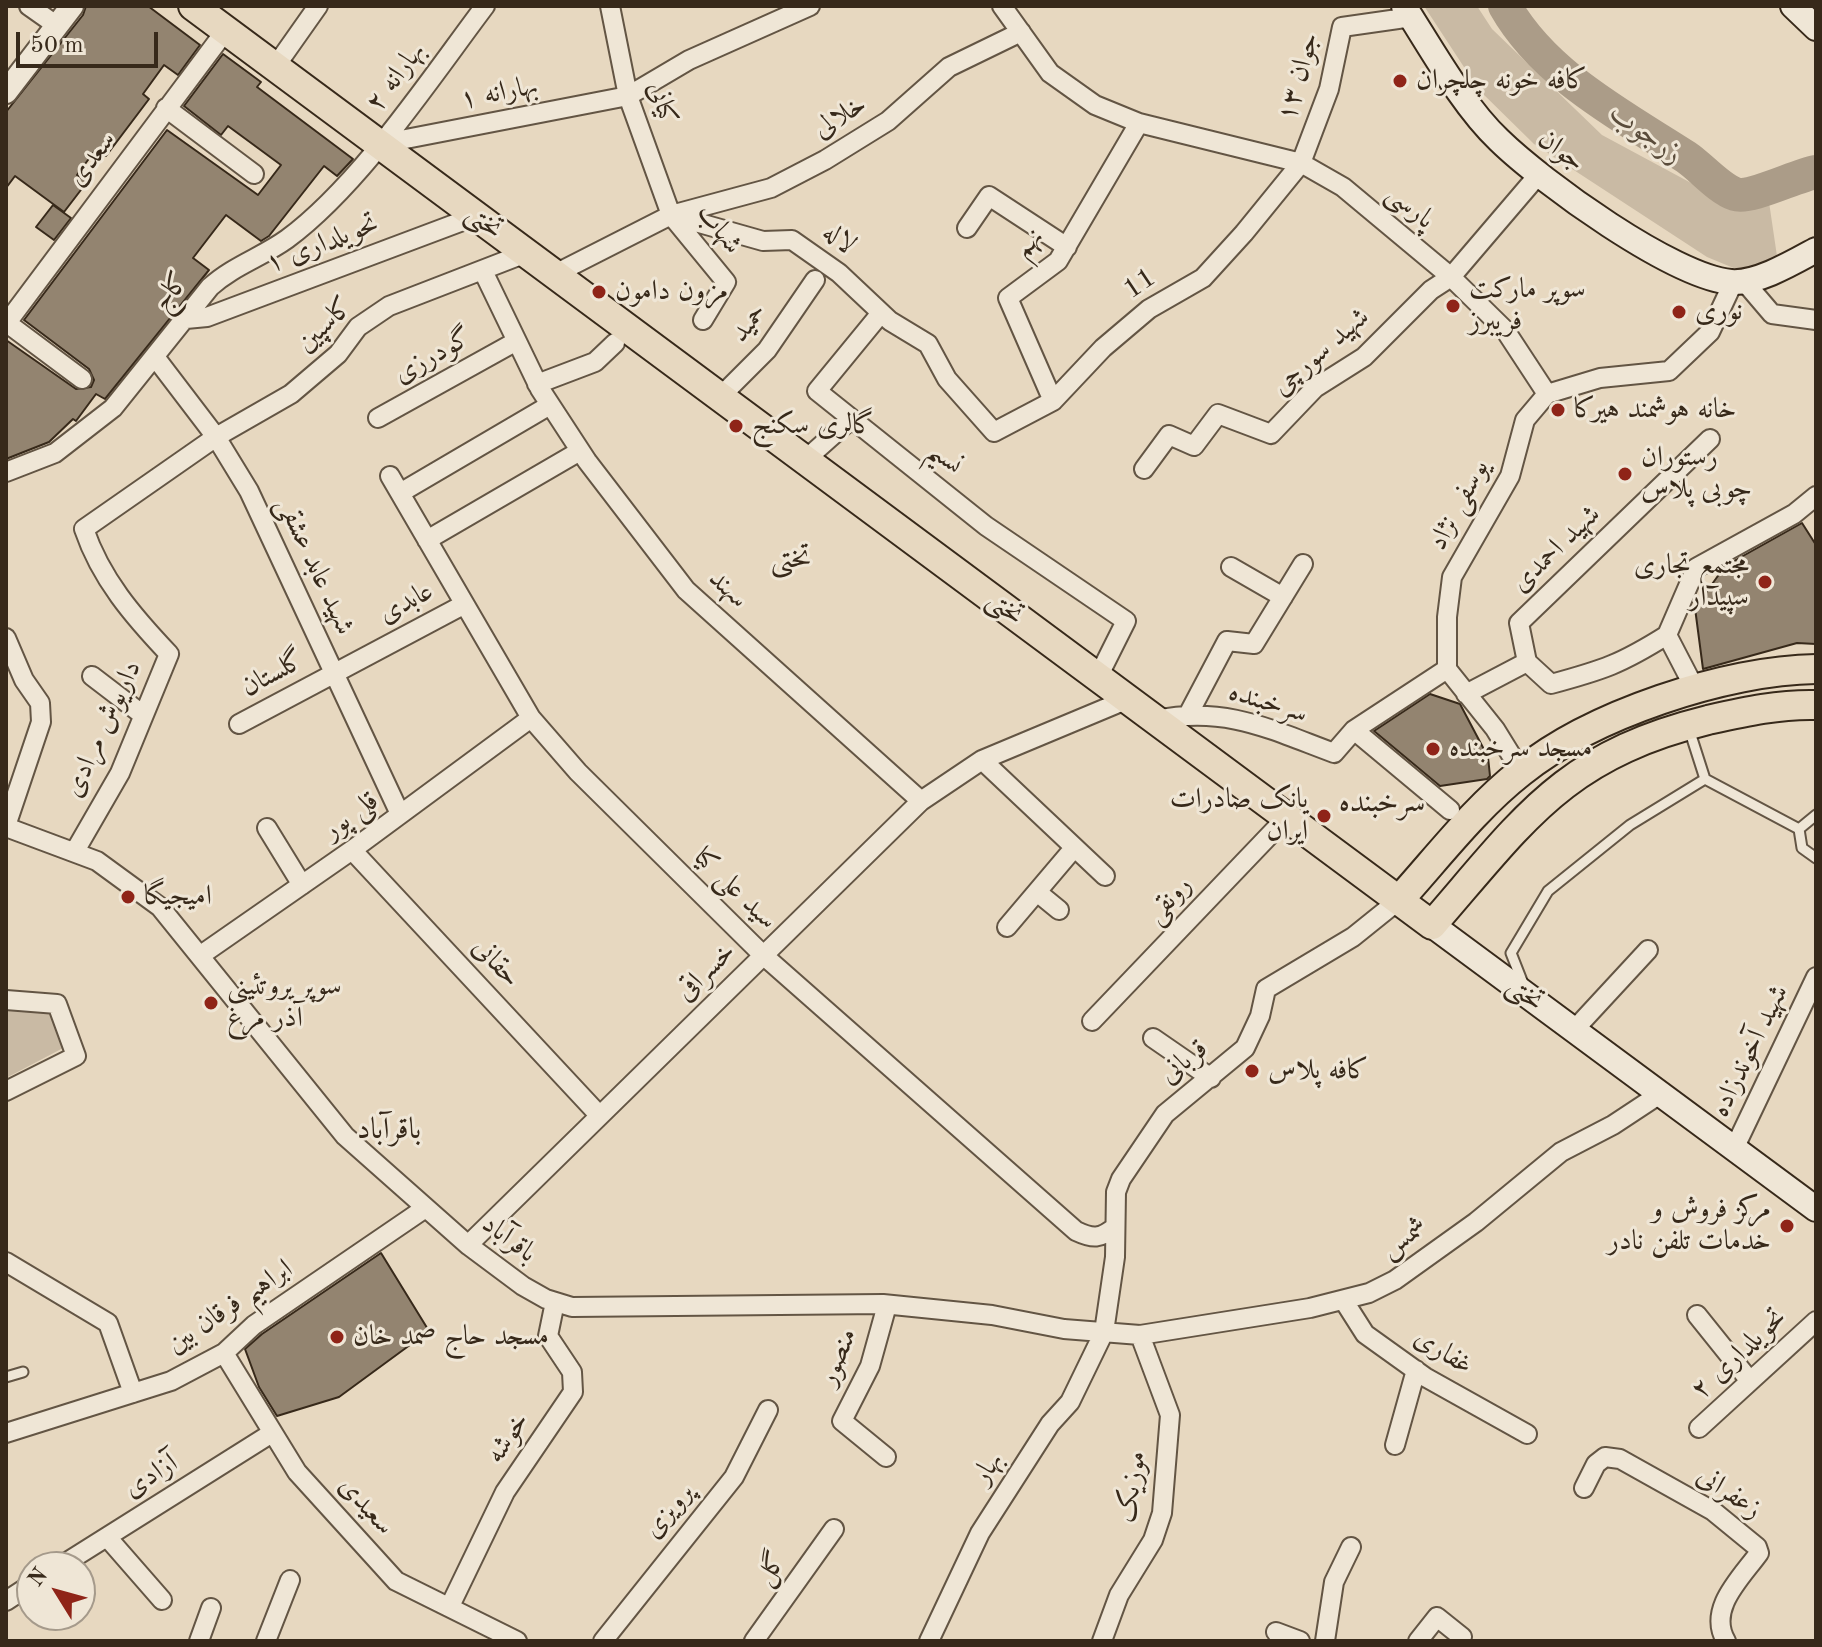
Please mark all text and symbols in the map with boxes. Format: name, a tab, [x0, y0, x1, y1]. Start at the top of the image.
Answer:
scale bar	[20, 16, 162, 66]
street label: جوان ۱۳	[1270, 29, 1328, 125]
text: 50 m	[30, 34, 84, 58]
street label: بهارانه ۲	[359, 35, 433, 119]
place label: کافه خونه چلچران	[1416, 64, 1587, 98]
street label: بهارانه ۱	[457, 69, 541, 117]
marker: کافه خونه چلچران	[1391, 72, 1409, 90]
street label: کیانی	[639, 77, 685, 129]
street label: خلالی	[807, 88, 873, 146]
water label: زرجوب	[1602, 96, 1690, 172]
street label: جوان	[1531, 123, 1591, 179]
street label: سعدی	[60, 125, 124, 193]
street label: پارسی	[1379, 177, 1441, 237]
street label: تختی	[459, 197, 509, 247]
street label: شهاب	[689, 197, 749, 261]
street label: تحویلداری ۱	[261, 207, 383, 281]
street label: لاله	[816, 216, 862, 262]
street label: نهم	[1007, 221, 1051, 265]
street label: 11	[1117, 261, 1163, 307]
street label: کاج	[145, 266, 197, 318]
place label: سوپر مارکت فریبرز	[1469, 273, 1586, 339]
place label: مزون دامون	[615, 275, 728, 309]
marker: مزون دامون	[590, 283, 608, 301]
street label: کاسپین	[290, 290, 360, 360]
place label: نوری	[1695, 295, 1743, 329]
street label: حمید	[723, 297, 775, 349]
marker: سوپر مارکت فریبرز	[1444, 297, 1462, 315]
street label: شهید سورچی	[1266, 301, 1376, 403]
marker: نوری	[1670, 303, 1688, 321]
street label: گودرزی	[388, 321, 478, 391]
place label: خانه هوشمند هیرکا	[1574, 393, 1736, 427]
marker: خانه هوشمند هیرکا	[1549, 401, 1567, 419]
place label: گالری سکنج	[752, 409, 874, 443]
marker: گالری سکنج	[727, 417, 745, 435]
street label: نسیم	[921, 434, 969, 482]
place label: رستوران چوبی پلاس	[1641, 441, 1752, 507]
street label: یوسفی نژاد	[1421, 454, 1497, 556]
marker: رستوران چوبی پلاس	[1616, 465, 1634, 483]
street label: شهید عابد عشقی	[268, 492, 362, 640]
street label: شهید احمدی	[1504, 498, 1608, 600]
district label: تختی	[770, 541, 812, 577]
place label: مجتمع تجاری سپیدار	[1634, 549, 1749, 615]
street label: سهند	[701, 562, 755, 616]
marker: مجتمع تجاری سپیدار	[1756, 573, 1774, 591]
street label: عابدی	[373, 575, 439, 631]
street label: تختی	[980, 583, 1030, 633]
street label: گلستان	[236, 643, 310, 705]
street label: داریوش مرادی	[57, 655, 149, 803]
street label: سرخبنده	[1225, 675, 1311, 731]
place label: مسجد سرخبنده	[1449, 732, 1592, 766]
marker: مسجد سرخبنده	[1424, 740, 1442, 758]
place label: یانک صادرات ایران	[1170, 783, 1308, 849]
street label: قلی پور	[317, 785, 385, 847]
district label: سرخبنده	[1339, 785, 1425, 821]
marker: یانک صادرات ایران	[1315, 807, 1333, 825]
street label: سید علی کیا	[686, 841, 784, 937]
street label: رونقی	[1139, 869, 1199, 931]
place label: امیجیگا	[144, 880, 212, 914]
marker: امیجیگا	[119, 888, 137, 906]
street label: حقانی	[465, 931, 527, 995]
street label: خسراقی	[669, 935, 743, 1009]
street label: تختی	[1500, 969, 1550, 1019]
place label: سوپر پروتئینی آذر مرغ	[227, 970, 342, 1036]
street label: شهید آخوندزاده	[1704, 979, 1796, 1123]
marker: سوپر پروتئینی آذر مرغ	[202, 994, 220, 1012]
street label: قربانی	[1153, 1032, 1215, 1092]
place label: کافه پلاس	[1268, 1054, 1369, 1088]
marker: کافه پلاس	[1243, 1062, 1261, 1080]
district label: باقرآباد	[357, 1112, 421, 1148]
place label: مرکز فروش و خدمات تلفن نادر	[1608, 1193, 1771, 1259]
street label: باقرآباد	[475, 1208, 543, 1270]
street label: شمس	[1374, 1210, 1434, 1266]
marker: مرکز فروش و خدمات تلفن نادر	[1778, 1217, 1796, 1235]
street label: ابراهیم فرقان بین	[161, 1253, 299, 1361]
street label: تحویلداری ۲	[1684, 1301, 1794, 1407]
place label: مسجد حاج صمد خان	[353, 1320, 549, 1354]
street label: غفاری	[1407, 1321, 1479, 1383]
street label: منصور	[811, 1323, 865, 1391]
marker: مسجد حاج صمد خان	[328, 1328, 346, 1346]
street label: خوشه	[479, 1406, 537, 1470]
street label: بهار	[965, 1445, 1011, 1491]
street label: آزادی	[118, 1447, 184, 1505]
street label: موزیک	[1110, 1449, 1154, 1525]
street label: زعفرانی	[1690, 1459, 1768, 1527]
street label: سعیدی	[331, 1470, 401, 1542]
street label: پرویزی	[636, 1477, 702, 1545]
street label: گل	[748, 1546, 794, 1592]
north arrow	[16, 1551, 96, 1631]
text: N	[25, 1564, 52, 1591]

